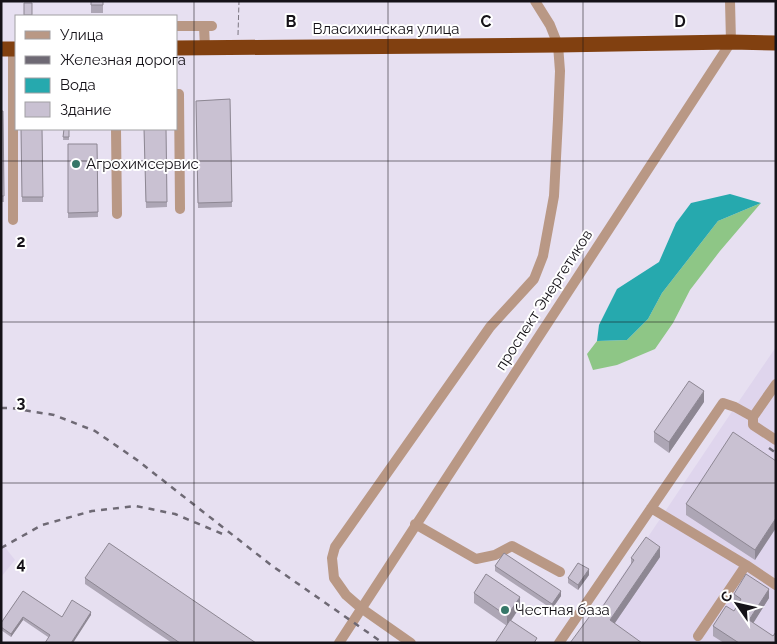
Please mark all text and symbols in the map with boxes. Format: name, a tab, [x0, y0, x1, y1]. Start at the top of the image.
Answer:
text: B	[286, 12, 297, 31]
text: C	[481, 12, 492, 31]
text: D	[674, 12, 686, 31]
legend	[15, 15, 178, 130]
street label: Власихинская улица	[313, 20, 459, 38]
text: Улица	[60, 26, 104, 44]
text: Железная дорога	[60, 51, 186, 69]
text: Вода	[60, 76, 96, 94]
text: Здание	[60, 101, 112, 119]
place label: Агрохимсервис	[86, 155, 199, 173]
marker: Агрохимсервис	[70, 158, 82, 170]
street label: проспект Энергетиков	[492, 226, 596, 374]
text: 2	[16, 232, 26, 251]
text: 3	[17, 393, 26, 412]
text: 4	[16, 554, 26, 573]
north arrow	[712, 579, 762, 629]
text: С	[717, 588, 736, 605]
place label: Честная база	[515, 601, 610, 619]
marker: Честная база	[499, 604, 511, 616]

